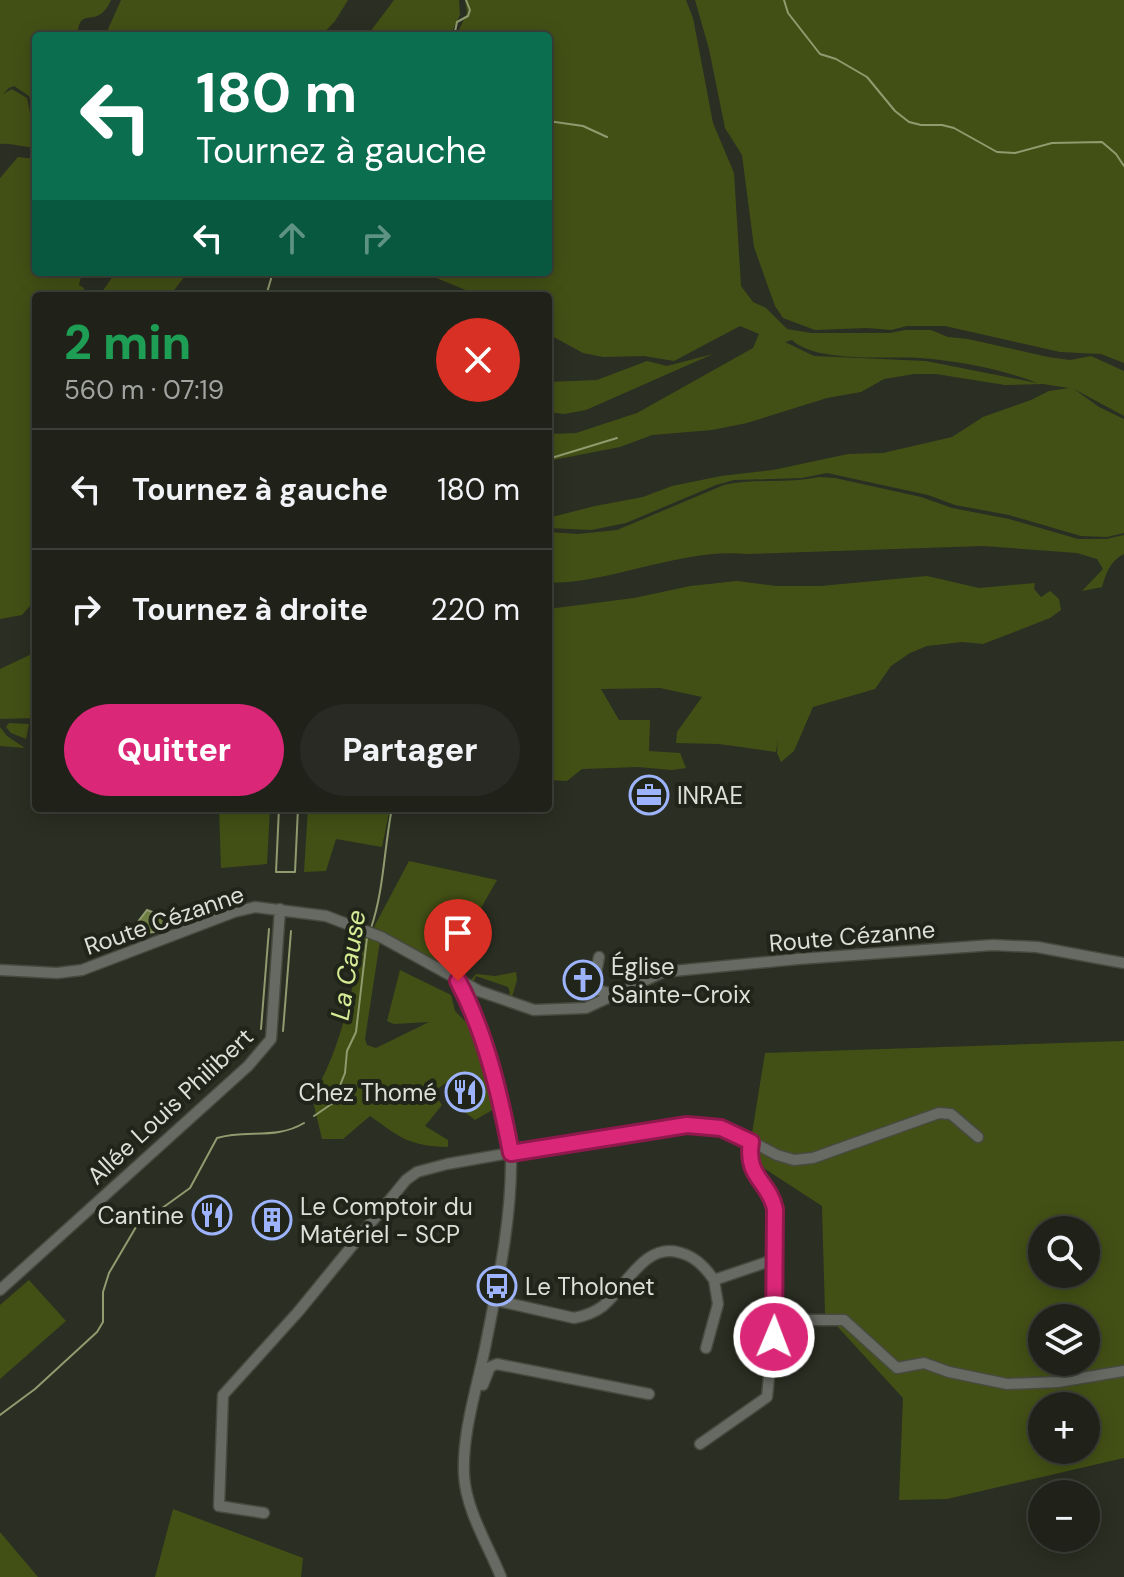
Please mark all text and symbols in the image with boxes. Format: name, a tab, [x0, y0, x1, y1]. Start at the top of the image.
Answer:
text: 180 m	[196, 56, 357, 129]
icon: left	[64, 64, 168, 168]
text: Tournez à gauche	[196, 127, 487, 174]
icon: left	[186, 216, 230, 260]
icon: ahead	[270, 216, 314, 260]
icon: right	[354, 216, 398, 260]
text: 2 min	[64, 311, 191, 374]
button: close	[436, 318, 520, 402]
text: 560 m · 07:19	[64, 373, 224, 407]
icon: left	[64, 467, 108, 511]
text: Tournez à gauche	[132, 470, 388, 509]
text: 180 m	[437, 470, 520, 509]
icon: right	[64, 587, 108, 631]
text: Tournez à droite	[132, 590, 368, 629]
text: 220 m	[431, 590, 520, 629]
button: Quitter	[64, 704, 284, 796]
button: Partager	[300, 704, 520, 796]
office icon: INRAE	[628, 774, 670, 816]
place label: INRAE	[677, 780, 743, 811]
street label: Route Cézanne	[80, 878, 248, 962]
pin	[424, 899, 492, 981]
water label: La Cause	[323, 908, 373, 1022]
icon: arrive	[436, 911, 480, 955]
street label: Route Cézanne	[768, 913, 936, 959]
place label: Église Sainte-Croix	[611, 951, 751, 1010]
church icon: Église Sainte-Croix	[562, 959, 604, 1001]
street label: Allée Louis Philibert	[80, 1021, 260, 1191]
restaurant icon: Chez Thomé	[444, 1071, 486, 1113]
place label: Chez Thomé	[298, 1077, 437, 1108]
place label: Le Comptoir du Matériel - SCP	[300, 1191, 473, 1250]
restaurant icon: Cantine	[191, 1194, 233, 1236]
building icon: Le Comptoir du Matériel - SCP	[251, 1199, 293, 1241]
place label: Cantine	[97, 1200, 184, 1231]
map controls	[1028, 1216, 1100, 1552]
button: search	[1028, 1216, 1100, 1288]
bus stop icon: Le Tholonet	[476, 1265, 518, 1307]
place label: Le Tholonet	[525, 1271, 655, 1302]
position arrow	[732, 1295, 816, 1379]
button: layers	[1028, 1304, 1100, 1376]
button: +	[1028, 1392, 1100, 1464]
button: −	[1028, 1480, 1100, 1552]

